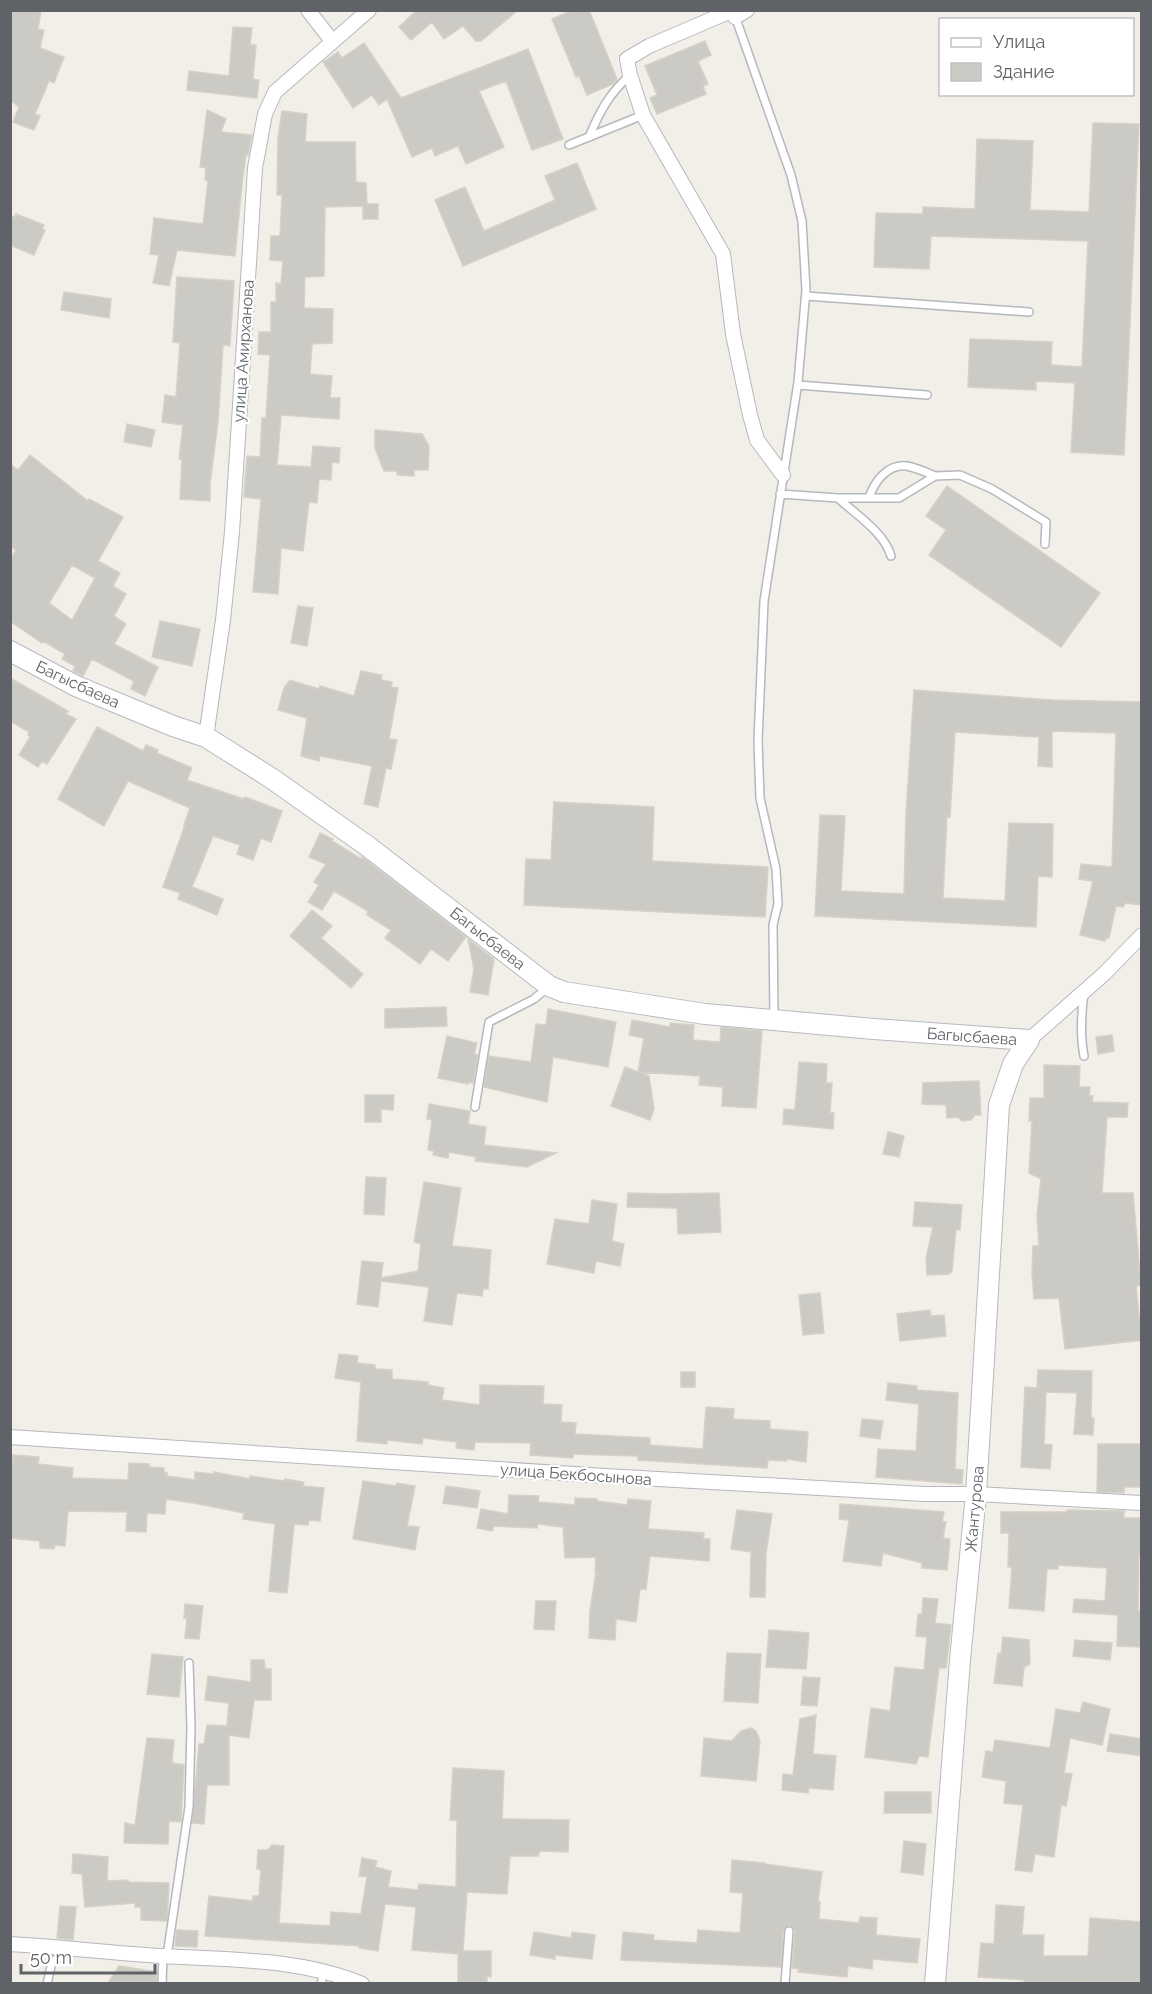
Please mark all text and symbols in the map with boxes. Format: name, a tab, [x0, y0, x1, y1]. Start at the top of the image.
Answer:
legend	[939, 18, 1134, 96]
text: Улица	[993, 31, 1045, 52]
text: Здание	[993, 61, 1055, 82]
street label: улица Амирханова	[229, 279, 258, 423]
street label: Багысбаева	[33, 657, 123, 712]
street label: Багысбаева	[446, 903, 529, 974]
street label: Багысбаева	[926, 1024, 1018, 1049]
street label: улица Бекбосынова	[499, 1460, 653, 1489]
street label: Жантурова	[961, 1465, 988, 1553]
scale bar	[21, 1937, 154, 1975]
text: 50 m	[30, 1947, 72, 1968]

